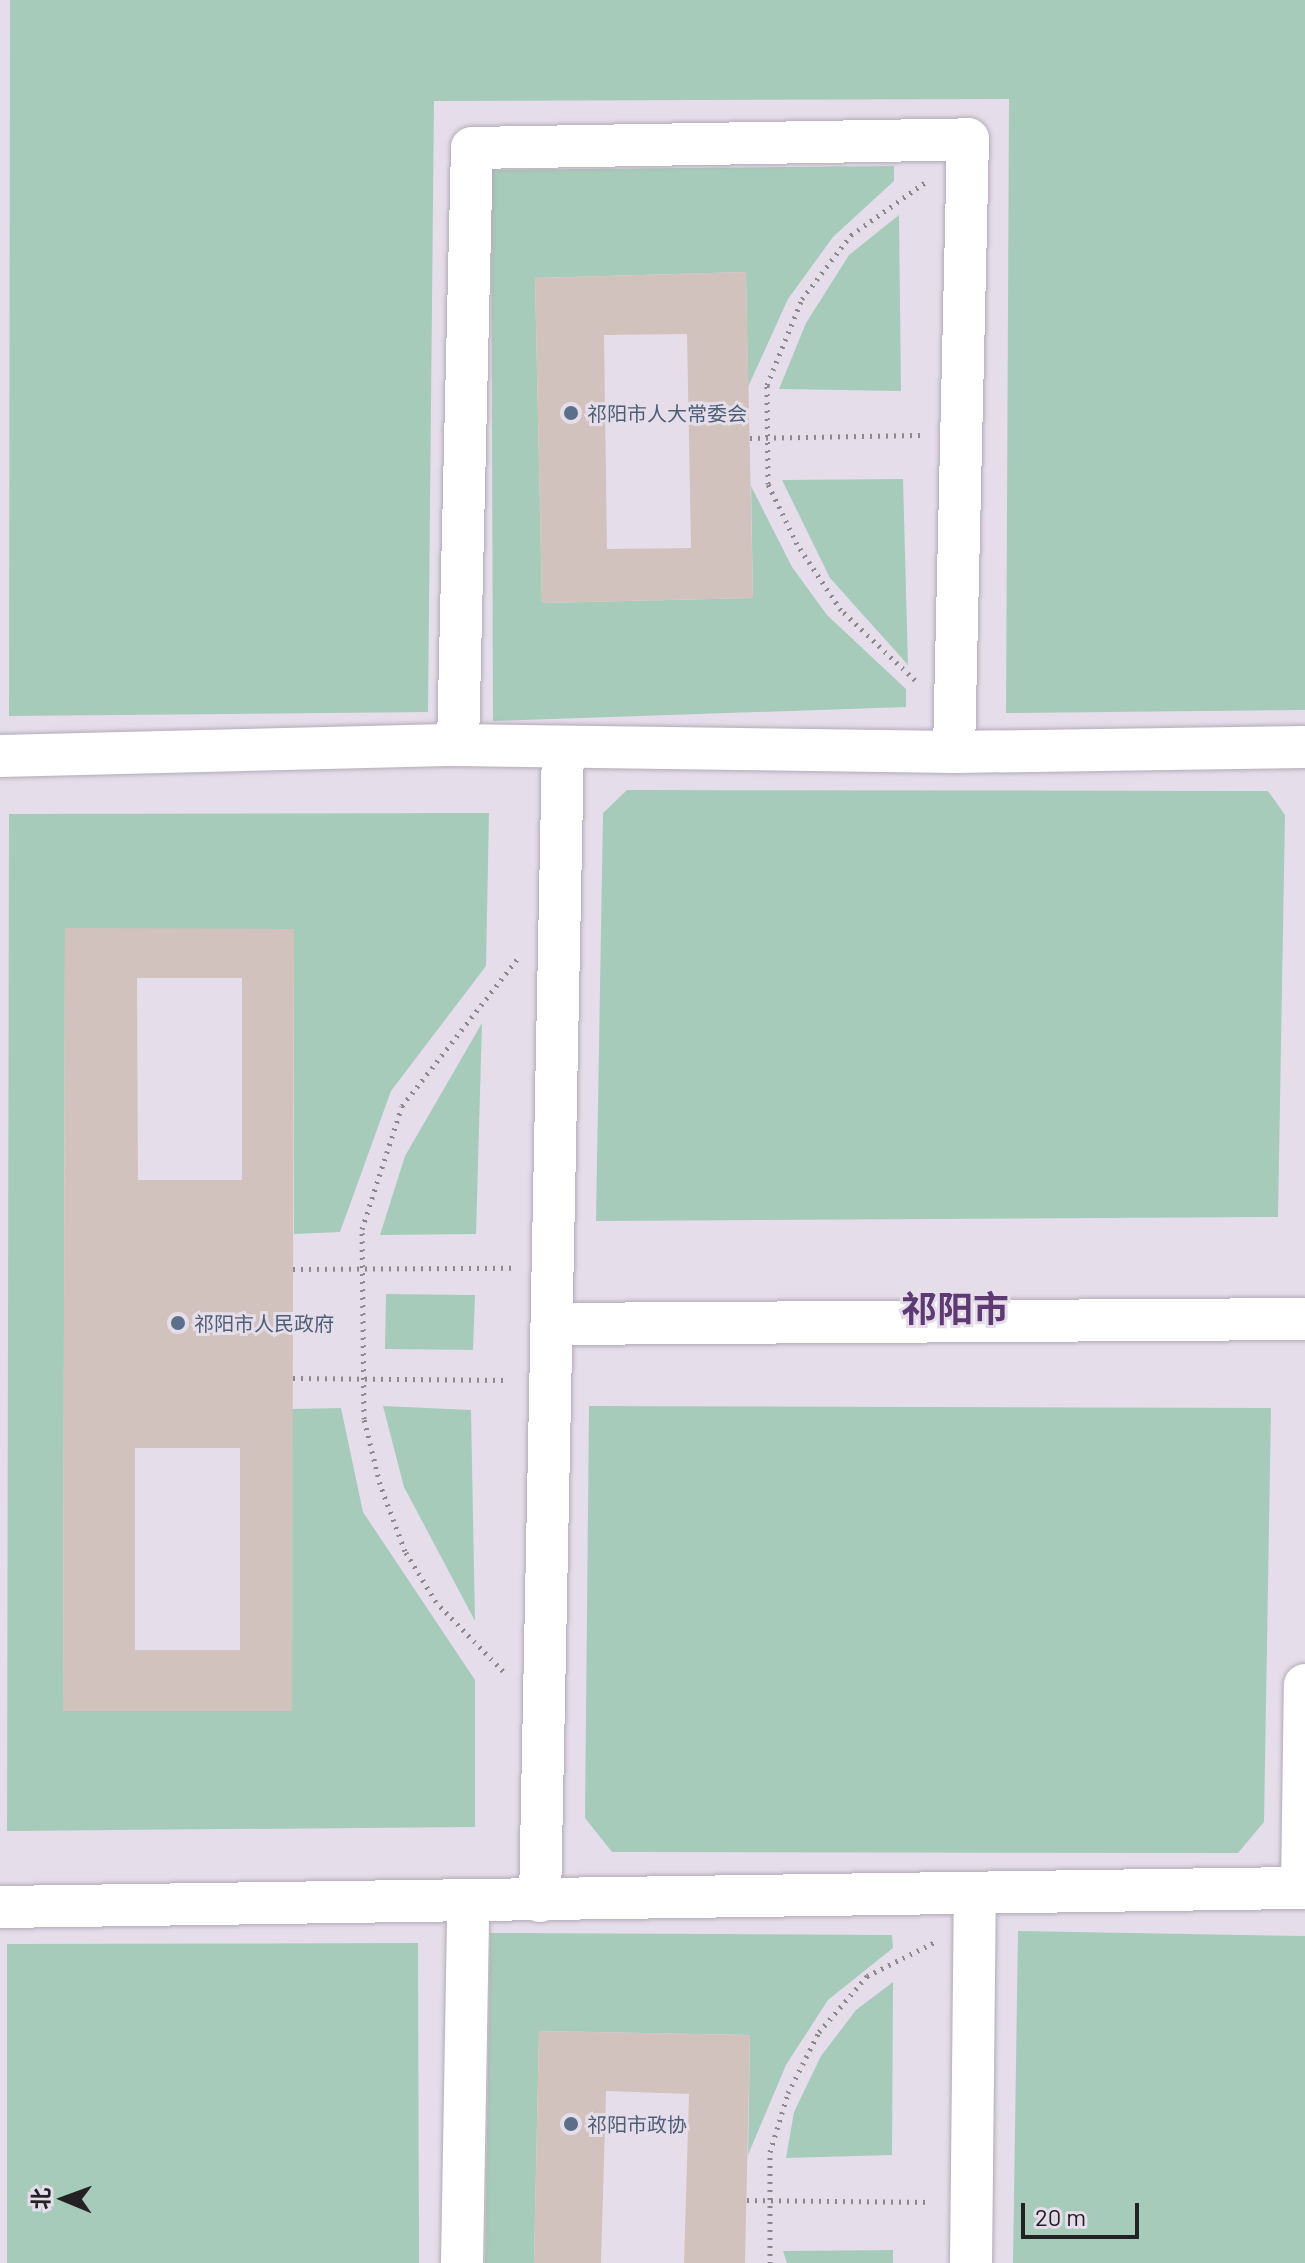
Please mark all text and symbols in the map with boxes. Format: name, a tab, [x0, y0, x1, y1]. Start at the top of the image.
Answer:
place label: 祁阳市人大常委会	[587, 401, 747, 425]
marker: 祁阳市人大常委会	[562, 404, 580, 422]
district label: 祁阳市	[901, 1286, 1009, 1330]
place label: 祁阳市人民政府	[194, 1311, 334, 1335]
marker: 祁阳市人民政府	[169, 1314, 187, 1332]
place label: 祁阳市政协	[587, 2112, 687, 2136]
marker: 祁阳市政协	[562, 2115, 580, 2133]
north arrow	[24, 2159, 104, 2239]
text: 北	[27, 2187, 53, 2210]
scale bar	[1025, 2187, 1143, 2237]
text: 20 m	[1035, 2202, 1086, 2231]

